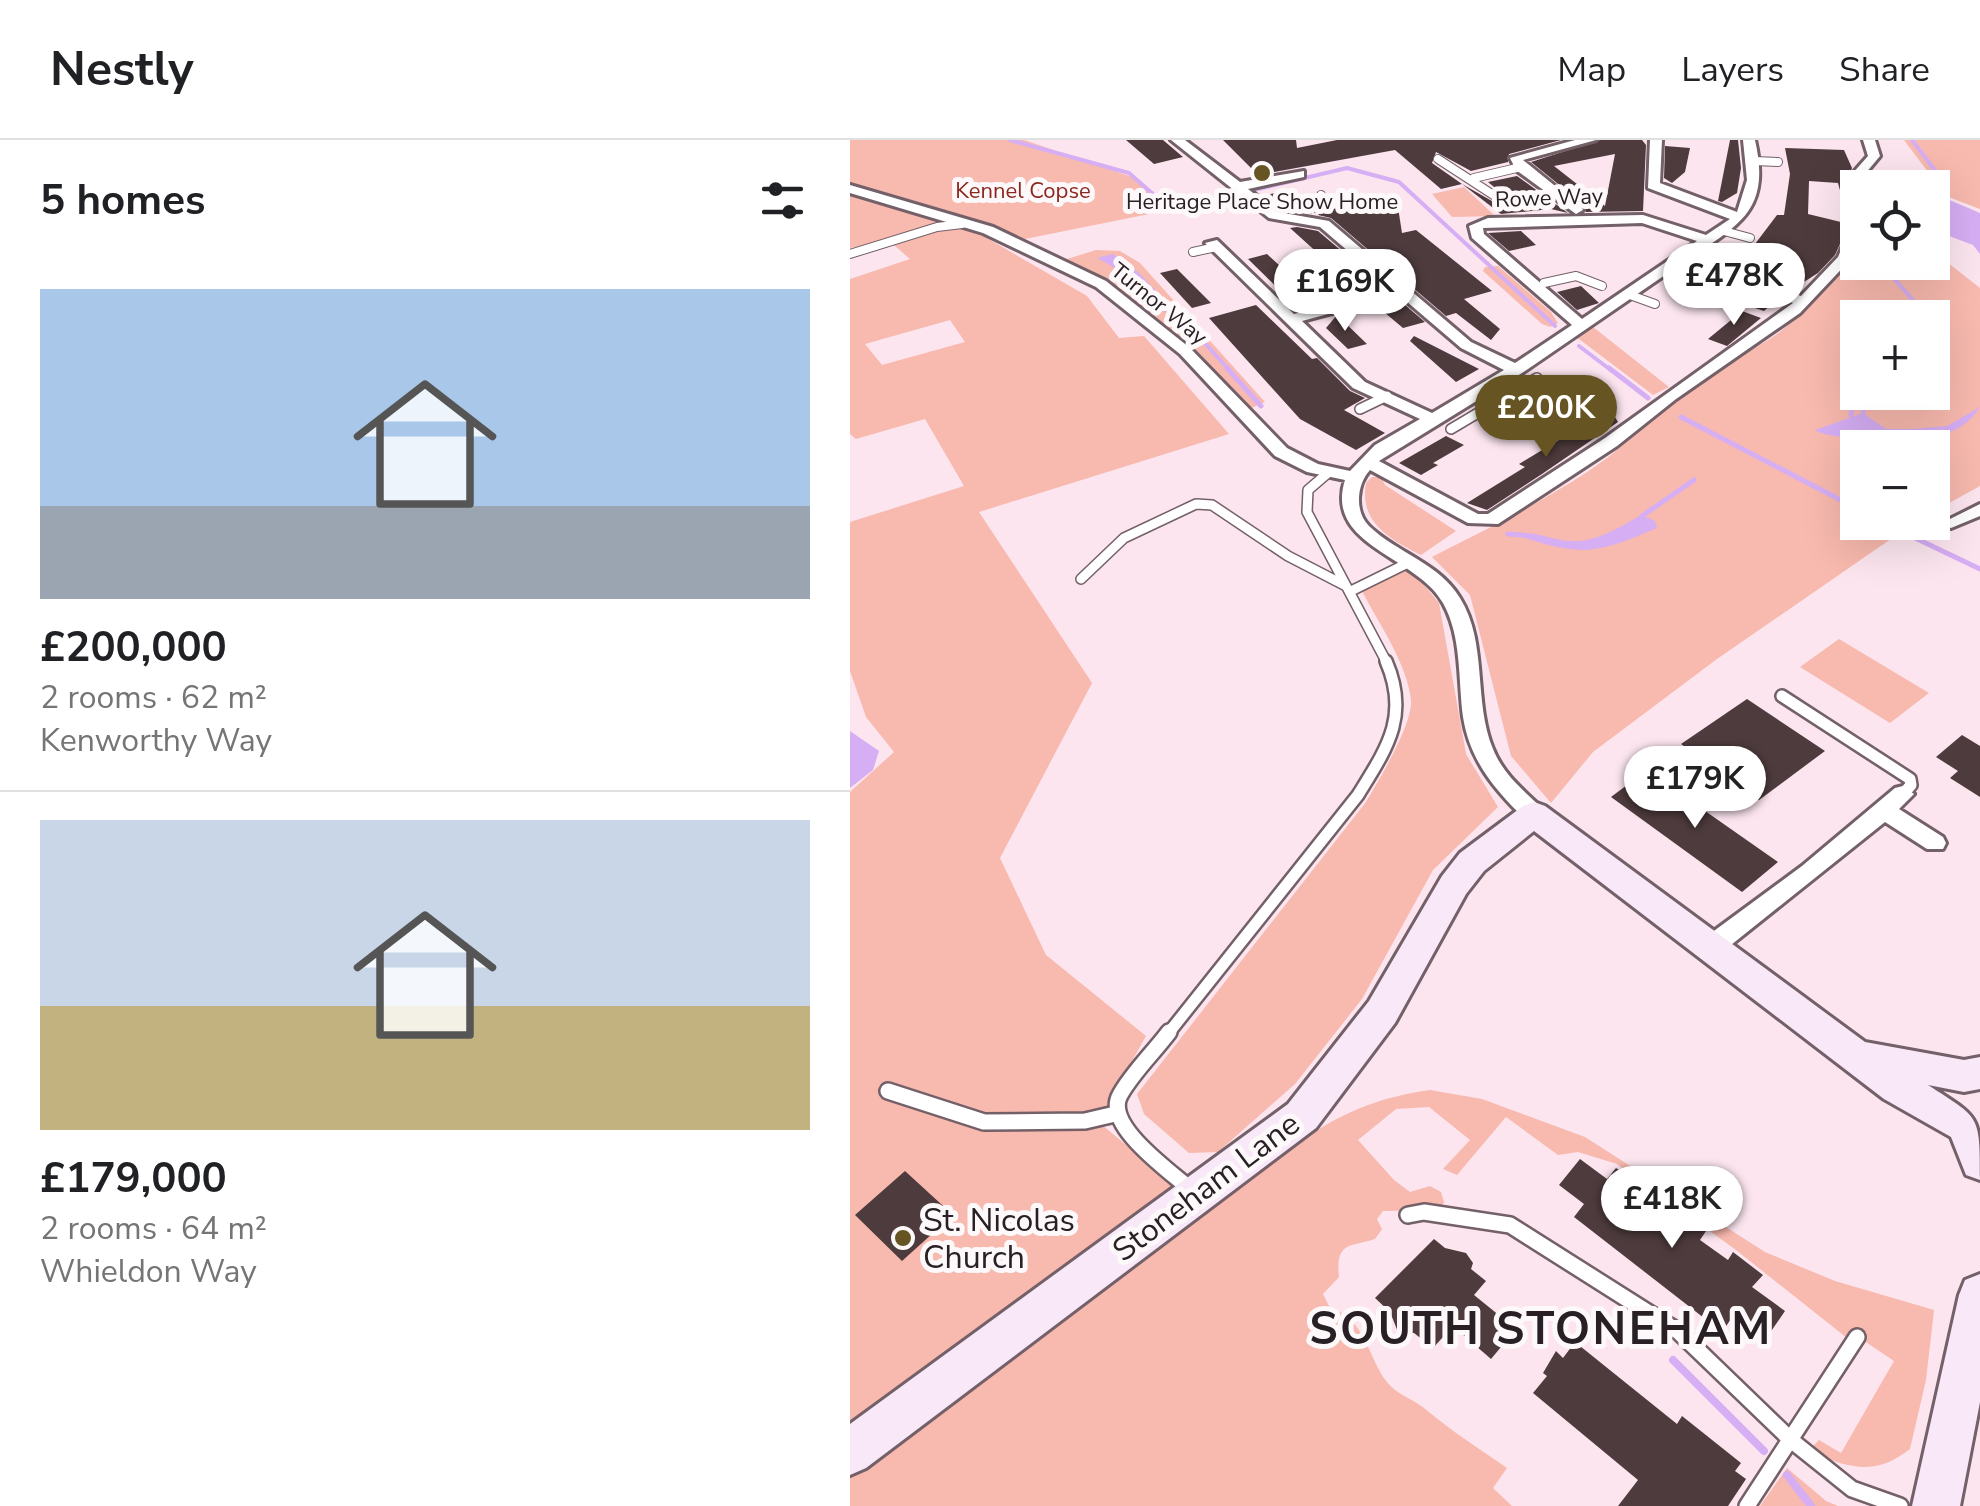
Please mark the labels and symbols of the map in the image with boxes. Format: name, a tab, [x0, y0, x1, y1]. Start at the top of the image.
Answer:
marker: Heritage Place Show Home	[1251, 162, 1273, 184]
park label: Kennel Copse	[955, 176, 1091, 206]
street label: Rowe Way	[1494, 181, 1604, 215]
place label: Heritage Place Show Home	[1126, 187, 1398, 217]
pin: £478K	[1664, 243, 1804, 328]
pin: £169K	[1275, 249, 1415, 334]
street label: Turnor Way	[1105, 256, 1214, 353]
pin: £200K	[1476, 375, 1616, 460]
pin: £179K	[1625, 746, 1765, 831]
street label: Stoneham Lane	[1104, 1102, 1308, 1272]
pin: £418K	[1602, 1166, 1742, 1251]
place label: St. Nicolas Church	[923, 1199, 1075, 1279]
marker: St. Nicolas Church	[892, 1227, 914, 1249]
district label: SOUTH STONEHAM	[1309, 1299, 1773, 1360]

